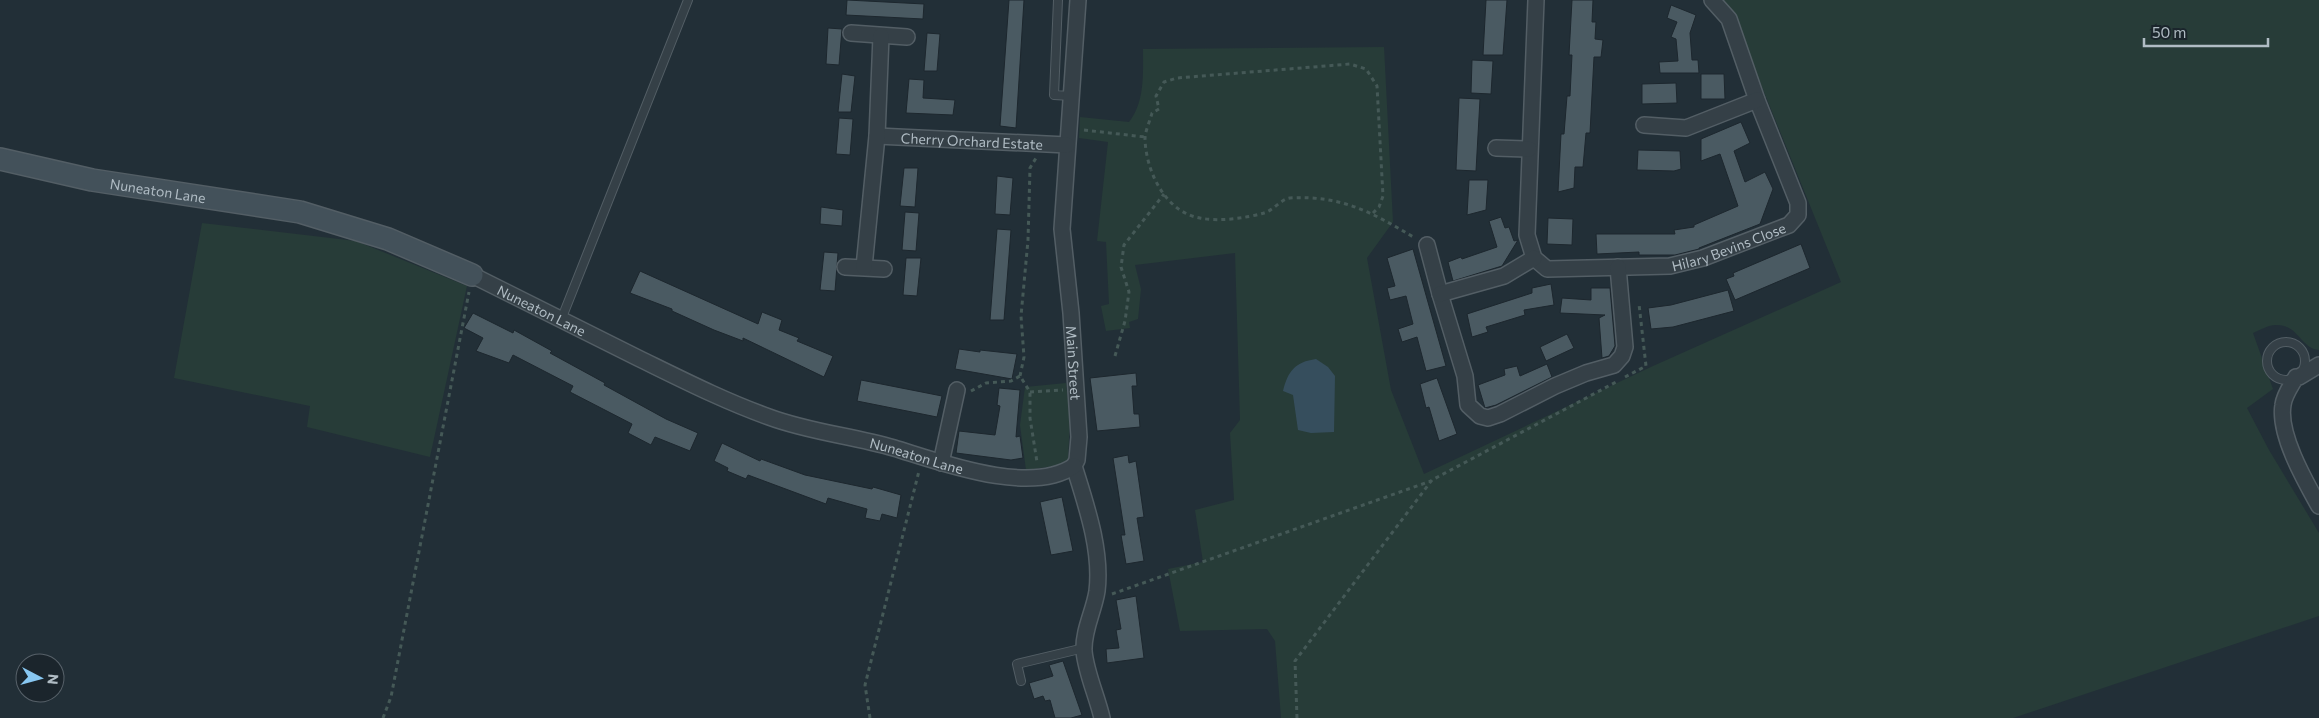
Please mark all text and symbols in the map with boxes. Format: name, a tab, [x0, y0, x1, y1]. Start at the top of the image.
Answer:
scale bar	[2144, 15, 2268, 47]
text: 50 m	[2152, 23, 2186, 41]
street label: Cherry Orchard Estate	[901, 129, 1043, 152]
street label: Nuneaton Lane	[109, 174, 207, 206]
street label: Hilary Bevins Close	[1670, 219, 1788, 274]
street label: Nuneaton Lane	[495, 281, 589, 339]
street label: Main Street	[1063, 325, 1085, 401]
street label: Nuneaton Lane	[868, 434, 965, 477]
north arrow	[15, 653, 65, 703]
text: N	[44, 673, 62, 686]

